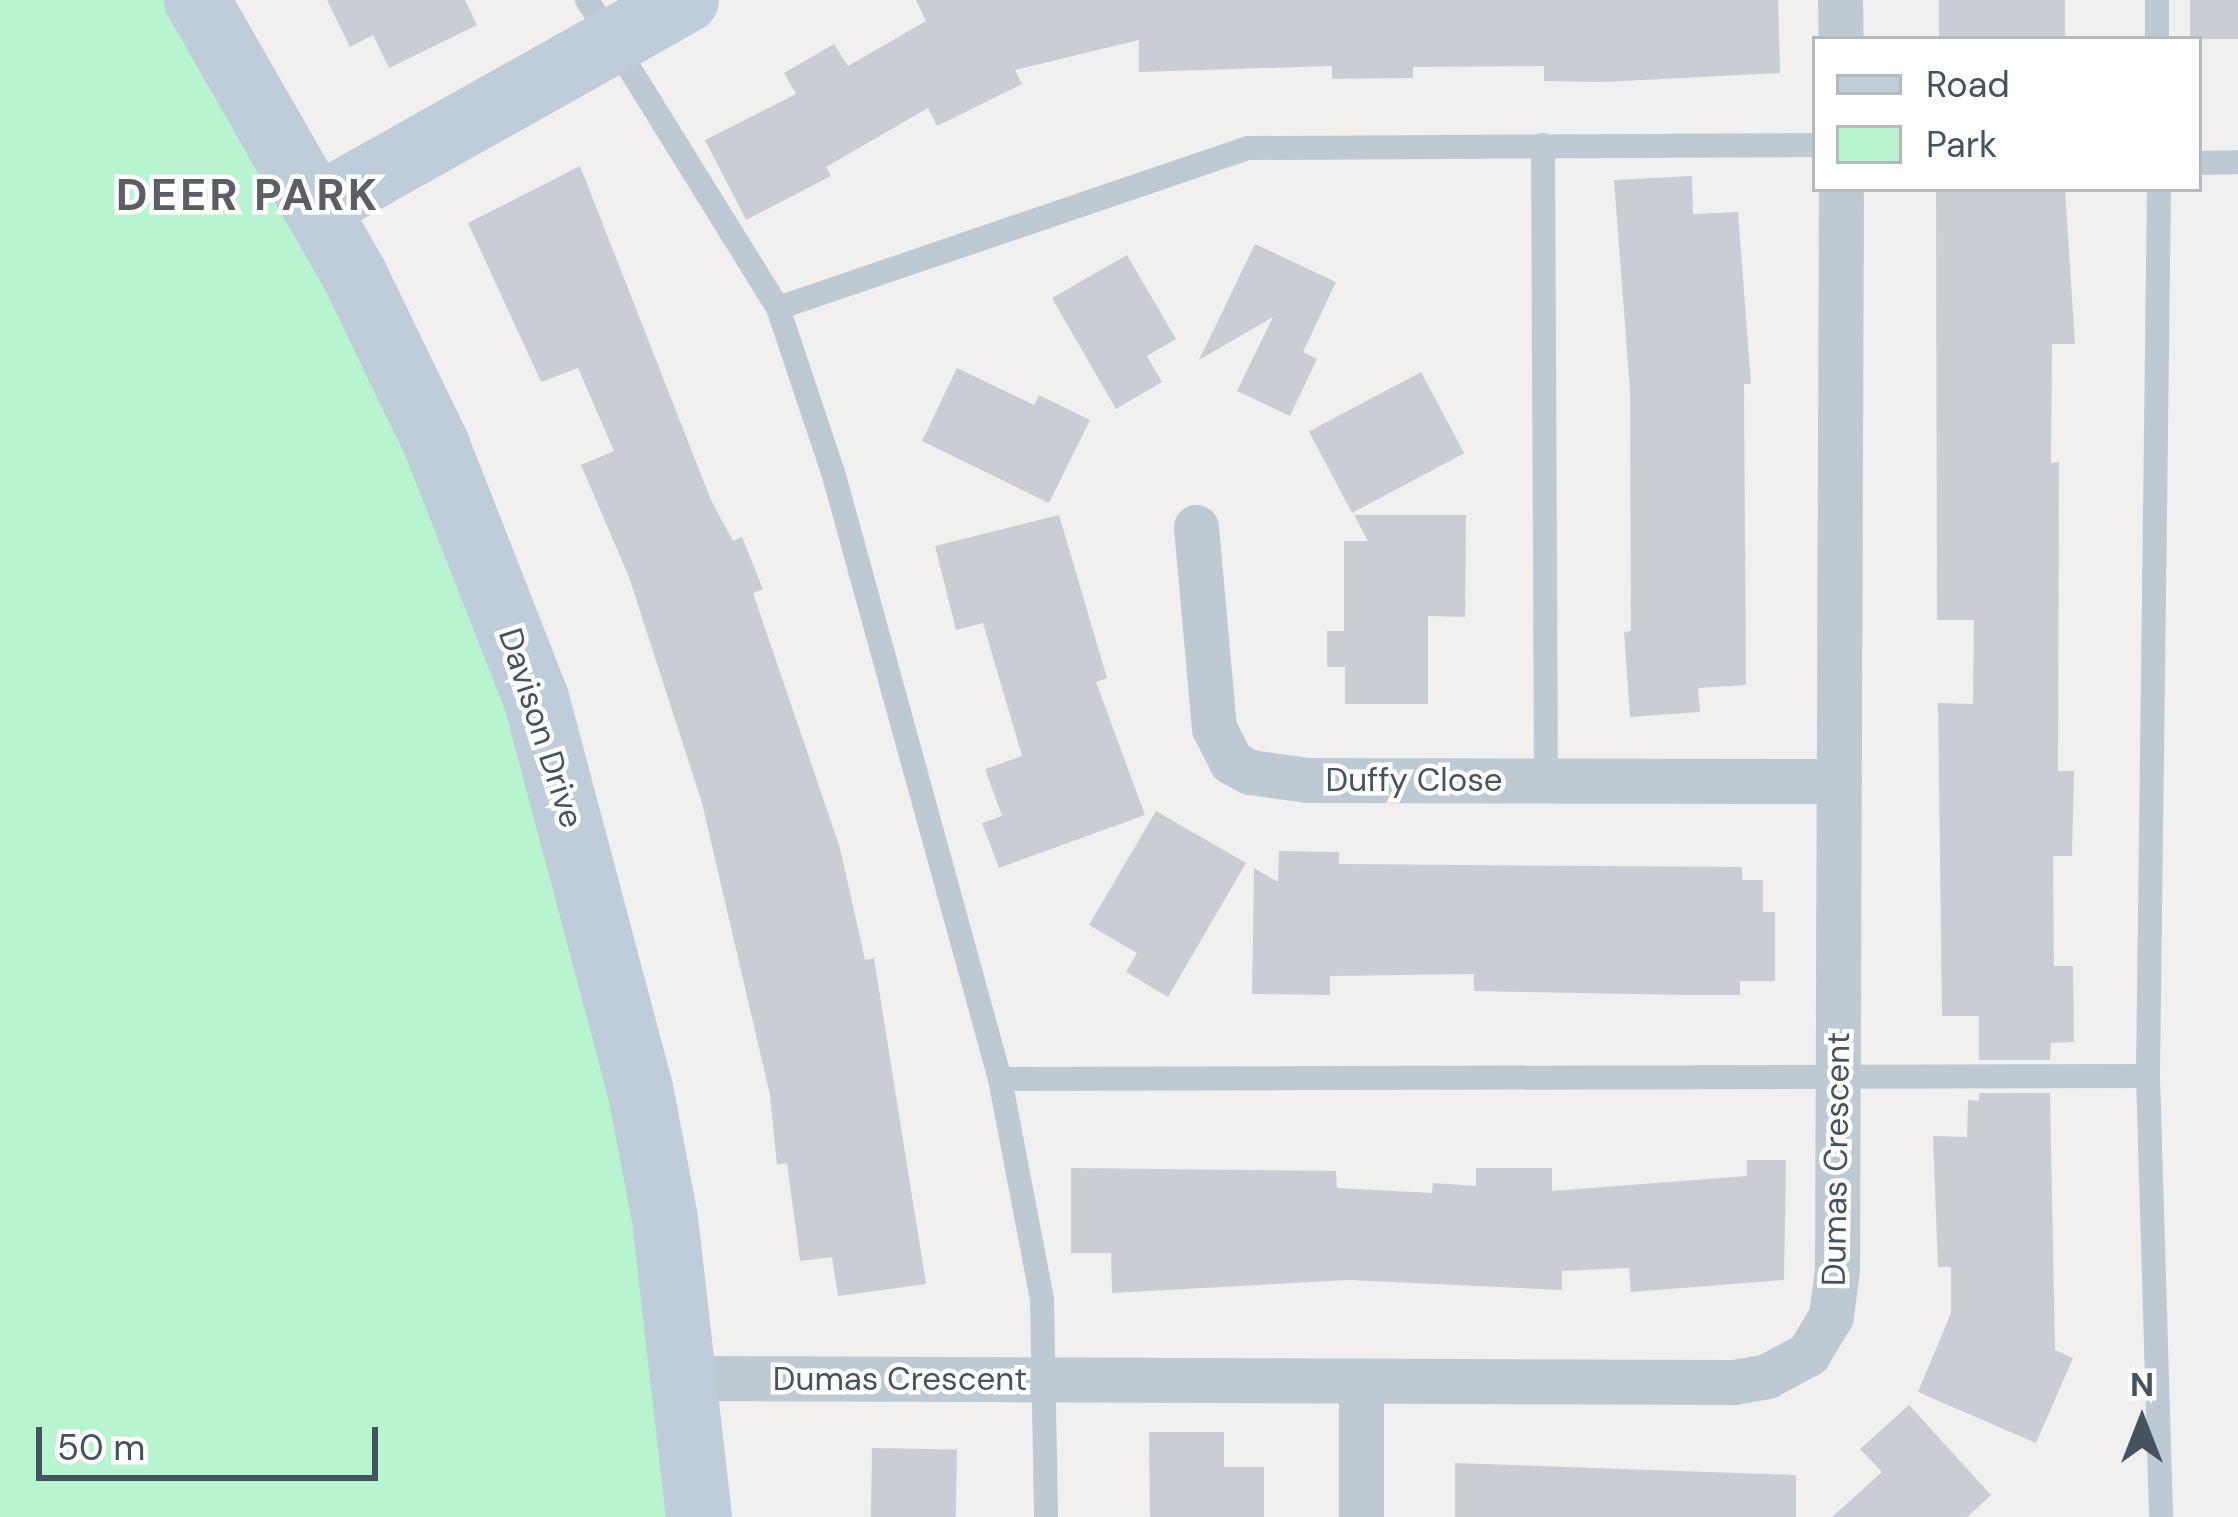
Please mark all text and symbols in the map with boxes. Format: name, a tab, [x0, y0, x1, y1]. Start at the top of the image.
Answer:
legend	[1812, 36, 2202, 192]
text: Road	[1926, 61, 2010, 108]
text: Park	[1926, 121, 1997, 168]
district label: DEER PARK	[116, 168, 380, 222]
street label: Davison Drive	[490, 623, 592, 833]
street label: Duffy Close	[1325, 760, 1503, 800]
street label: Dumas Crescent	[1814, 1031, 1858, 1287]
street label: Dumas Crescent	[773, 1359, 1027, 1399]
north arrow	[2082, 1361, 2202, 1481]
text: N	[2130, 1363, 2154, 1406]
scale bar	[42, 1403, 384, 1477]
text: 50 m	[57, 1424, 145, 1471]

